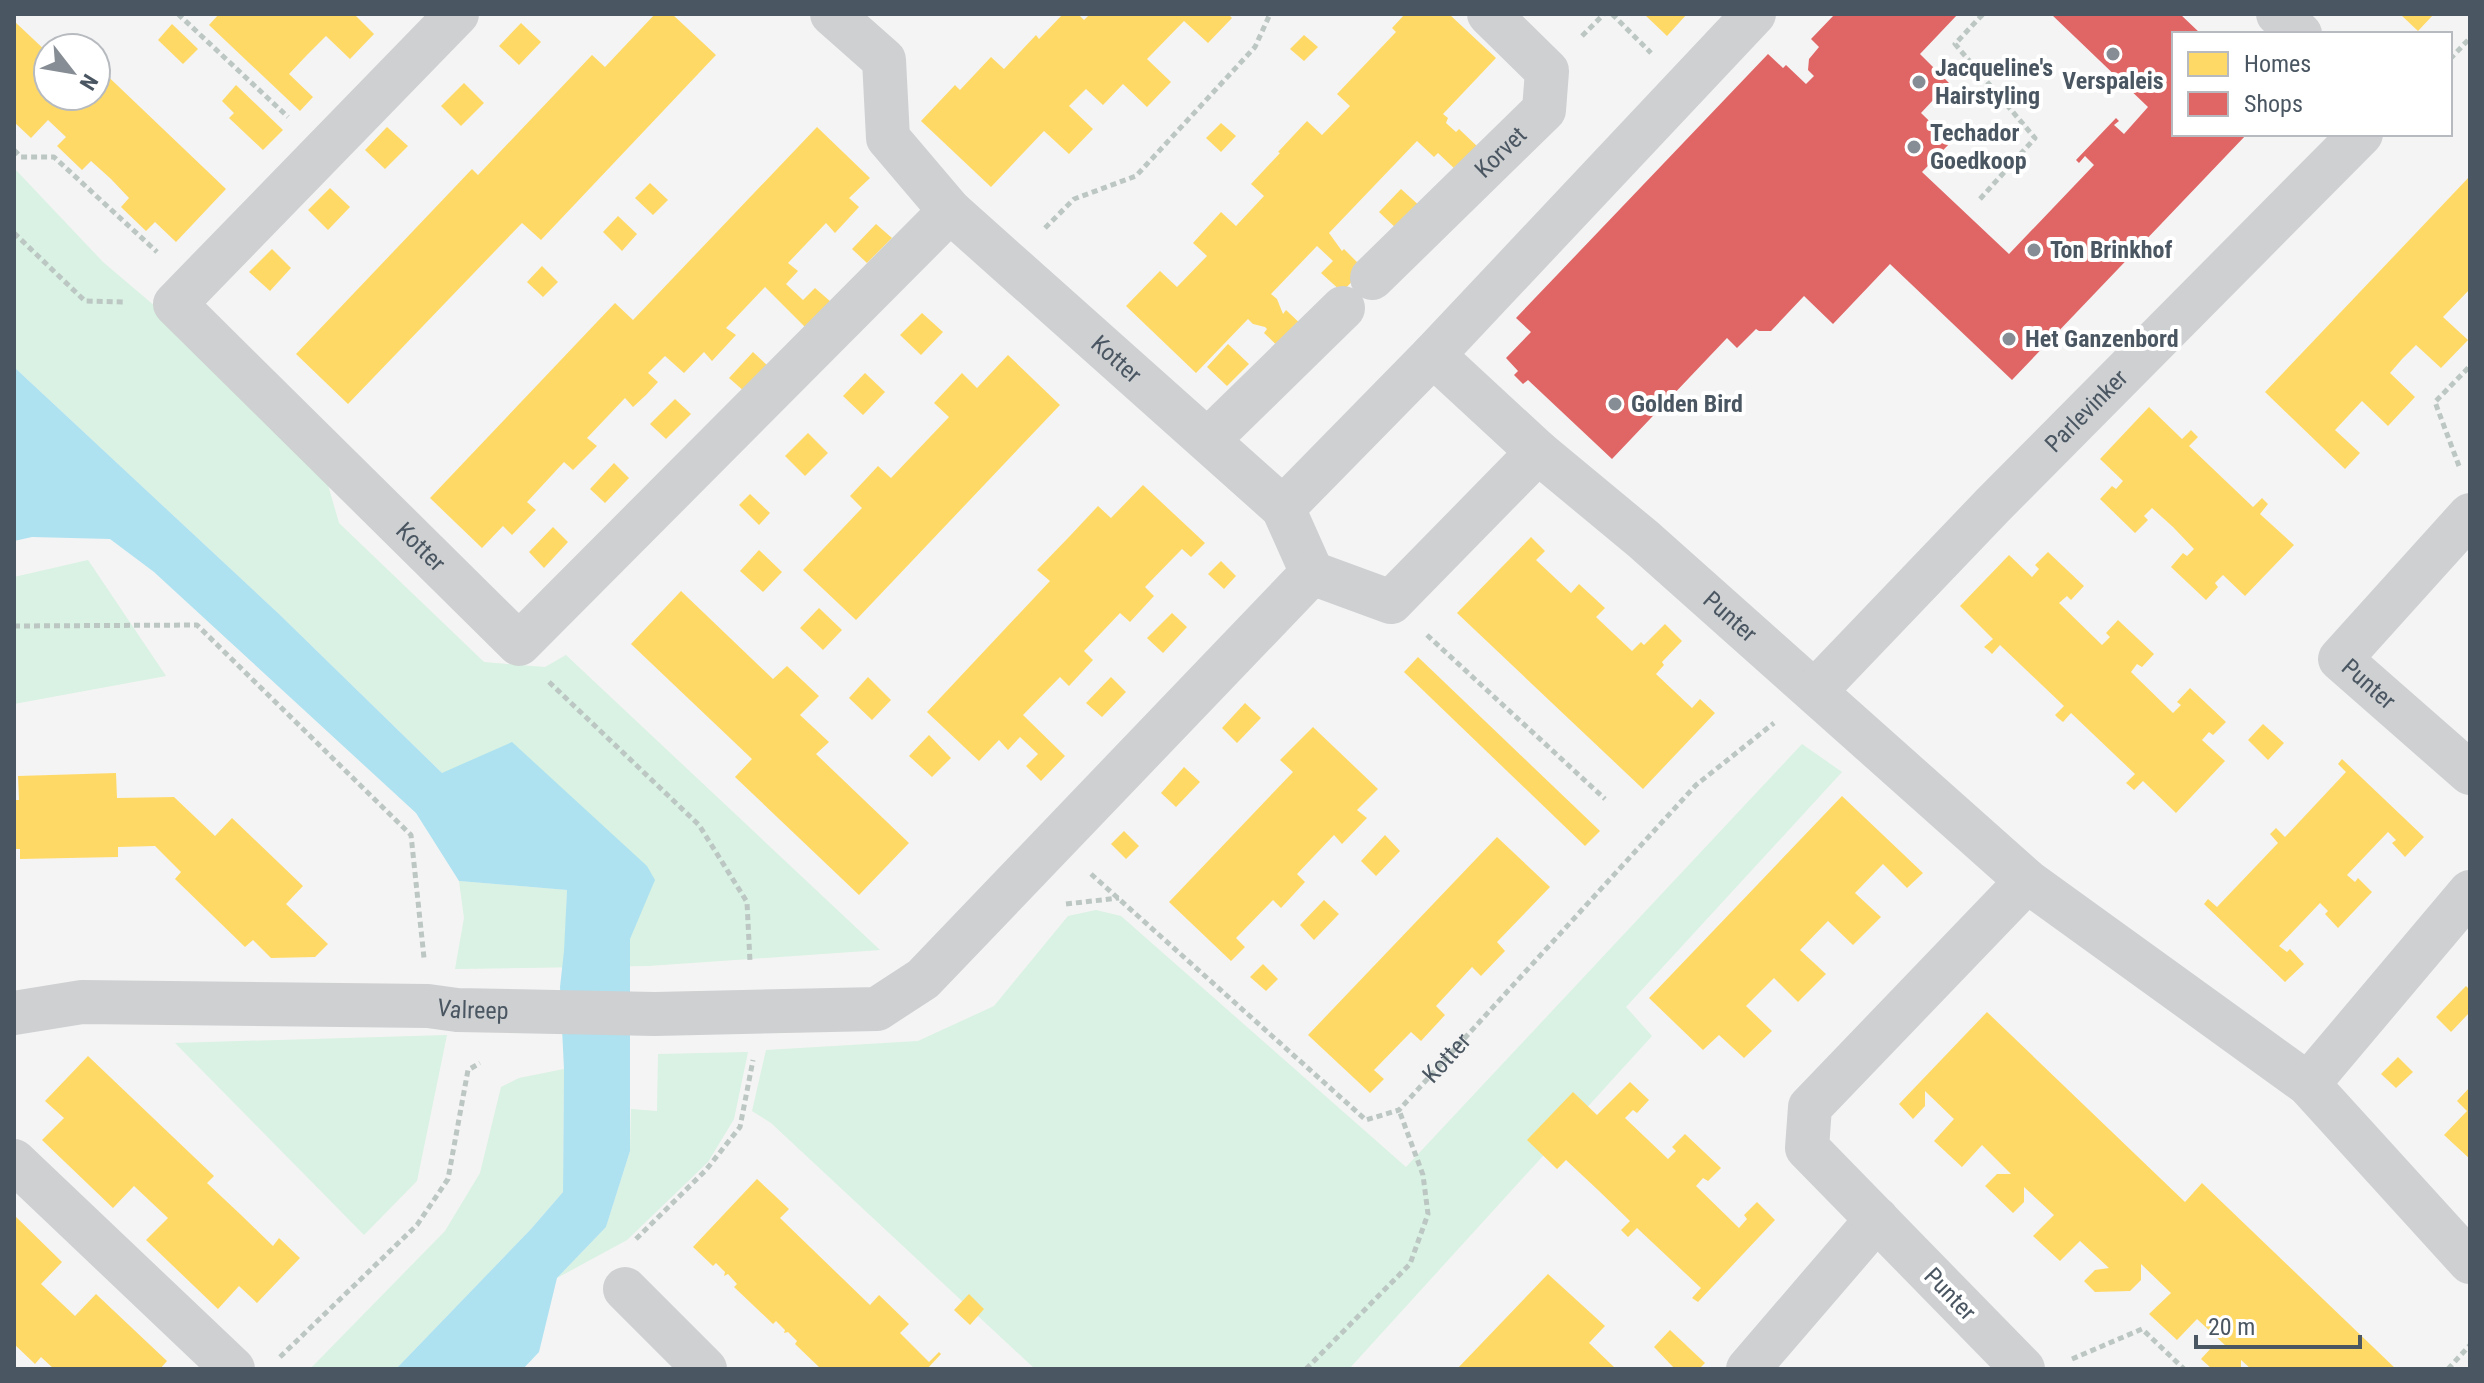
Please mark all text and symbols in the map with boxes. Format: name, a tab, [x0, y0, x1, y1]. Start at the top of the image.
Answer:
north arrow	[32, 32, 112, 112]
legend	[2172, 32, 2452, 136]
marker: Verspaleis	[2104, 45, 2122, 63]
text: Homes	[2244, 50, 2311, 78]
place label: Jacqueline's Hairstyling	[1935, 54, 2053, 110]
place label: Verspaleis	[2062, 67, 2164, 95]
text: N	[75, 70, 103, 94]
marker: Jacqueline's Hairstyling	[1910, 73, 1928, 91]
text: Shops	[2244, 90, 2303, 118]
place label: Techador Goedkoop	[1930, 119, 2027, 175]
street label: Korvet	[1469, 121, 1532, 183]
marker: Techador Goedkoop	[1905, 138, 1923, 156]
place label: Ton Brinkhof	[2050, 236, 2172, 264]
marker: Ton Brinkhof	[2025, 241, 2043, 259]
place label: Het Ganzenbord	[2025, 325, 2179, 353]
street label: Kotter	[1085, 330, 1147, 389]
marker: Het Ganzenbord	[2000, 330, 2018, 348]
street label: Parlevinker	[2039, 364, 2133, 458]
place label: Golden Bird	[1631, 390, 1743, 418]
marker: Golden Bird	[1606, 395, 1624, 413]
street label: Kotter	[390, 517, 451, 577]
street label: Punter	[1698, 585, 1763, 648]
street label: Punter	[2336, 653, 2401, 715]
street label: Valreep	[435, 993, 509, 1025]
street label: Kotter	[1417, 1027, 1476, 1089]
street label: Punter	[1918, 1262, 1982, 1326]
scale bar	[2196, 1299, 2360, 1349]
text: 20 m	[2208, 1313, 2255, 1341]

